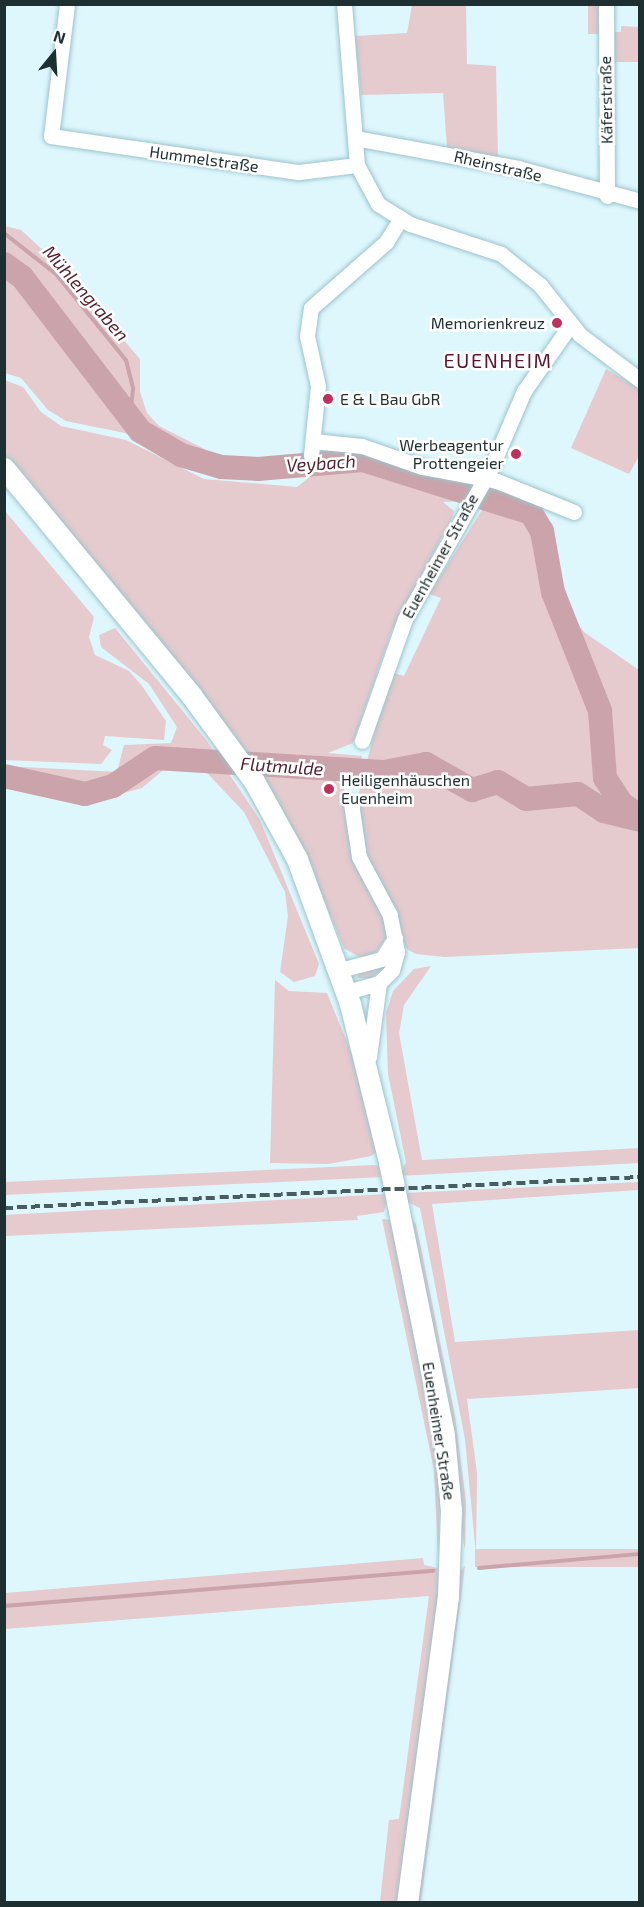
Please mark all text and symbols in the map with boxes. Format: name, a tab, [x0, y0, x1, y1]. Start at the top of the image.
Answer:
north arrow	[24, 24, 84, 84]
text: N	[51, 26, 68, 47]
street label: Käferstraße	[596, 56, 616, 144]
street label: Hummelstraße	[148, 142, 260, 176]
street label: Rheinstraße	[452, 147, 544, 185]
water label: Mühlengraben	[39, 241, 133, 345]
place label: Memorienkreuz	[431, 313, 545, 333]
marker: Memorienkreuz	[550, 316, 564, 330]
district label: EUENHEIM	[443, 348, 553, 372]
place label: E & L Bau GbR	[340, 389, 441, 409]
marker: E & L Bau GbR	[321, 392, 335, 406]
place label: Werbeagentur Prottengeier	[399, 435, 504, 473]
marker: Werbeagentur Prottengeier	[509, 447, 523, 461]
water label: Veybach	[286, 450, 356, 476]
street label: Euenheimer Straße	[398, 490, 482, 622]
water label: Flutmulde	[240, 752, 324, 780]
place label: Heiligenhäuschen Euenheim	[341, 770, 470, 808]
marker: Heiligenhäuschen Euenheim	[322, 782, 336, 796]
street label: Euenheimer Straße	[419, 1360, 459, 1502]

